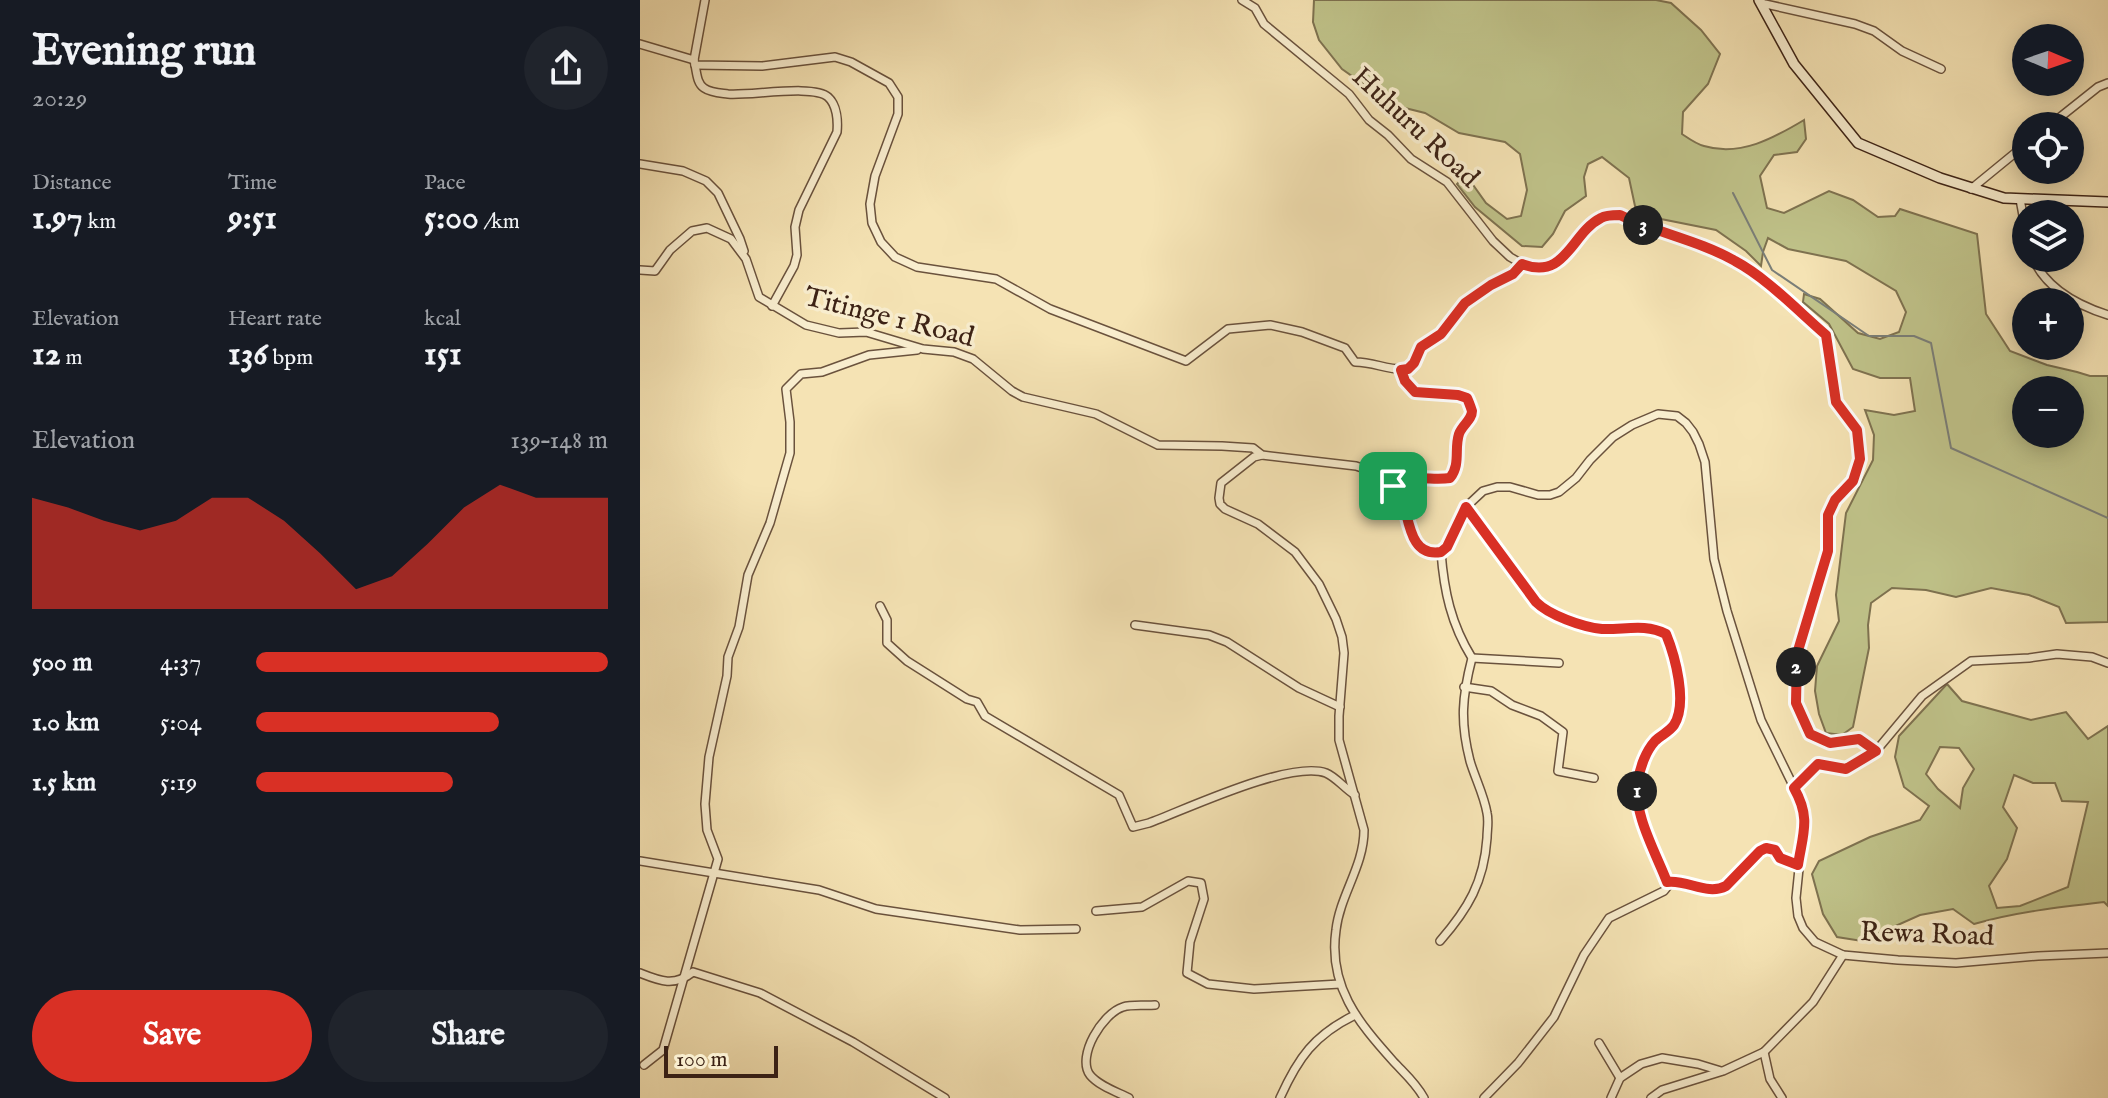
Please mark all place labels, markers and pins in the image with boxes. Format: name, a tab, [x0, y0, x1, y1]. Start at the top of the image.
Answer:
pin: 3	[1623, 205, 1663, 245]
pin	[1359, 452, 1427, 520]
pin: 2	[1776, 647, 1816, 687]
pin: 1	[1617, 771, 1657, 811]

